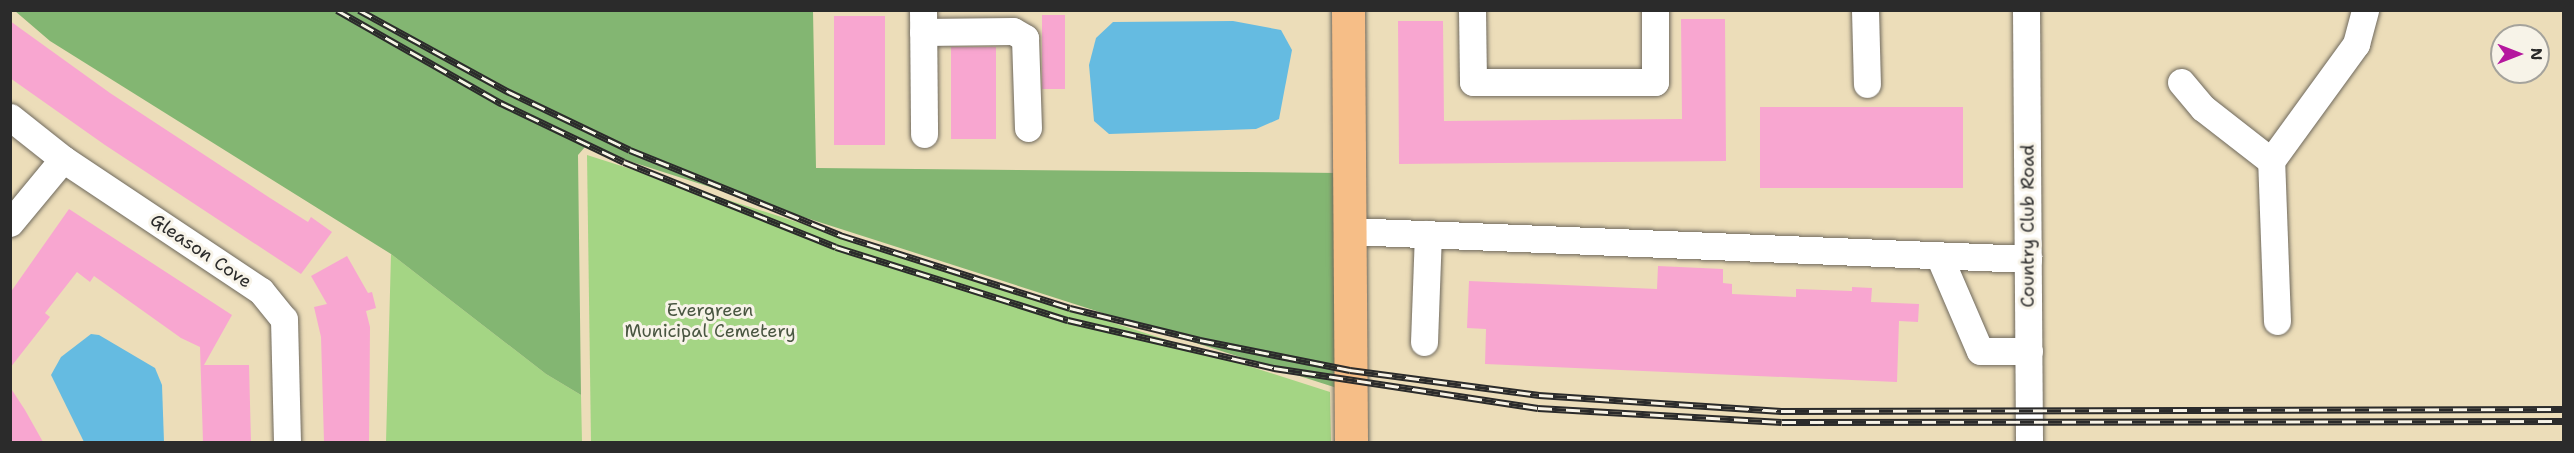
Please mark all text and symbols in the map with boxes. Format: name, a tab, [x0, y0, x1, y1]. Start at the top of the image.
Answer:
north arrow	[2490, 24, 2550, 84]
text: N	[2526, 48, 2547, 60]
street label: Country Club Road	[2017, 144, 2039, 308]
street label: Gleason Cove	[146, 209, 256, 293]
park label: Evergreen Municipal Cemetery	[624, 300, 796, 342]

